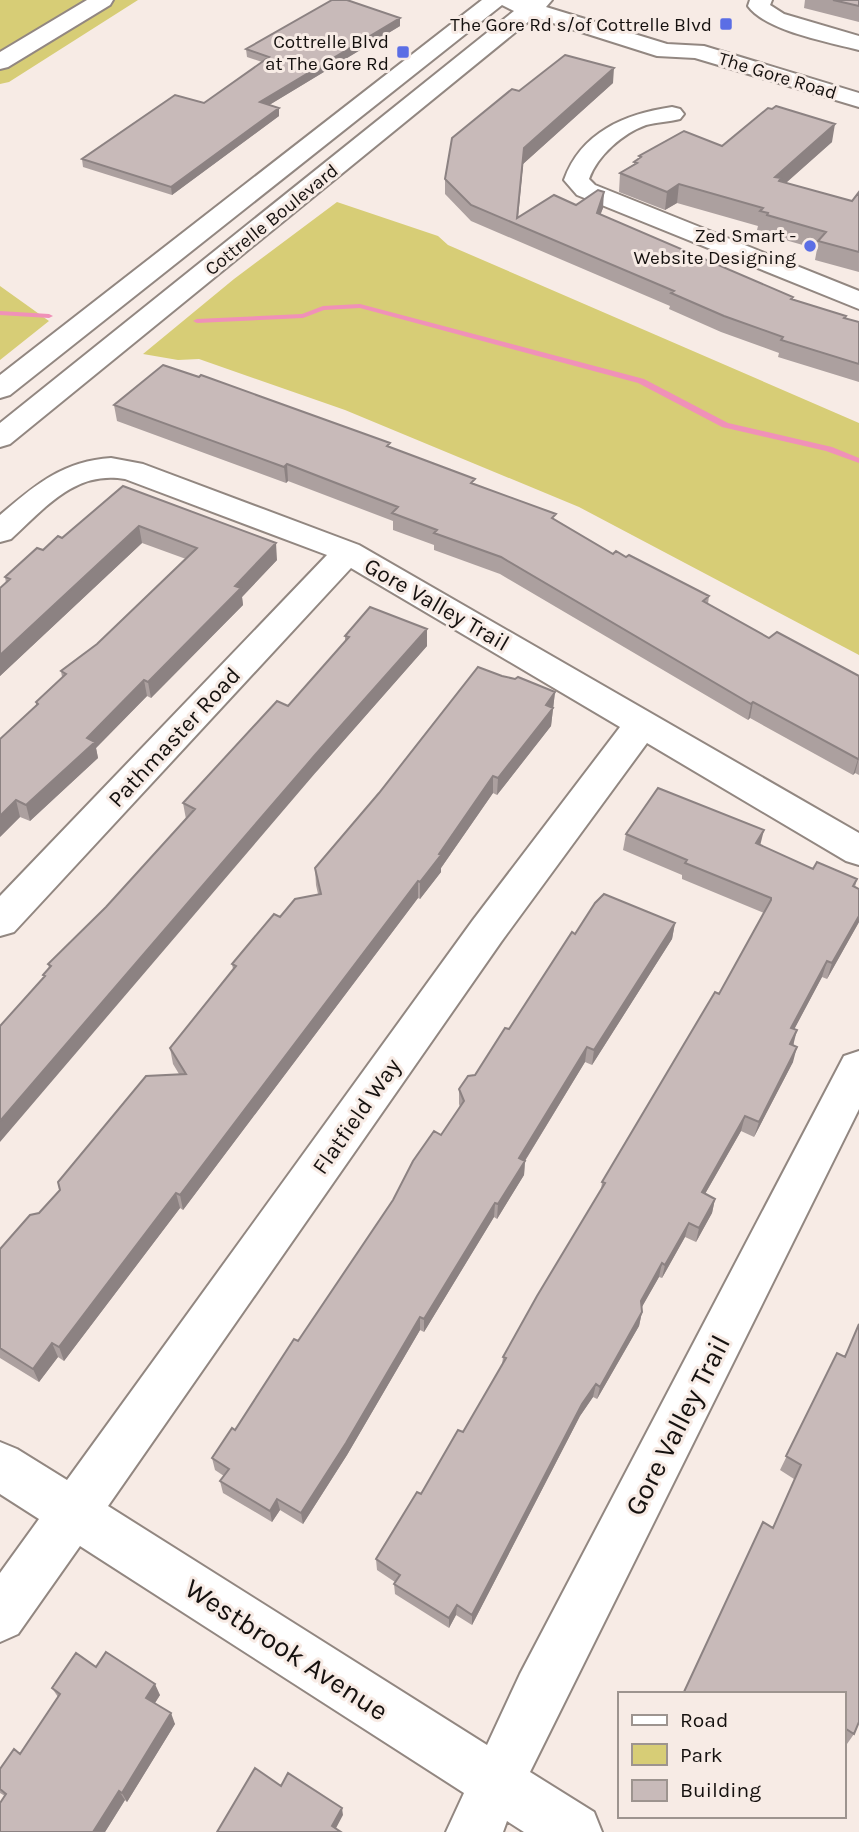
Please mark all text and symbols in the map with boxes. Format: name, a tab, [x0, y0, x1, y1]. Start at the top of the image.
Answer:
place label: The Gore Rd s/of Cottrelle Blvd	[450, 14, 712, 36]
marker: The Gore Rd s/of Cottrelle Blvd	[718, 16, 734, 32]
place label: Cottrelle Blvd at The Gore Rd	[265, 31, 389, 75]
marker: Cottrelle Blvd at The Gore Rd	[395, 44, 411, 60]
street label: The Gore Road	[716, 47, 840, 104]
street label: Cottrelle Boulevard	[201, 159, 343, 280]
place label: Zed Smart - Website Designing	[634, 225, 796, 269]
marker: Zed Smart - Website Designing	[802, 238, 818, 254]
street label: Gore Valley Trail	[360, 552, 514, 657]
street label: Pathmaster Road	[103, 662, 246, 813]
street label: Flatfield Way	[307, 1053, 406, 1179]
street label: Gore Valley Trail	[618, 1329, 737, 1521]
street label: Westbrook Avenue	[179, 1571, 395, 1727]
legend	[618, 1692, 845, 1818]
text: Road	[680, 1708, 728, 1732]
text: Park	[680, 1743, 723, 1767]
text: Building	[680, 1778, 761, 1802]

